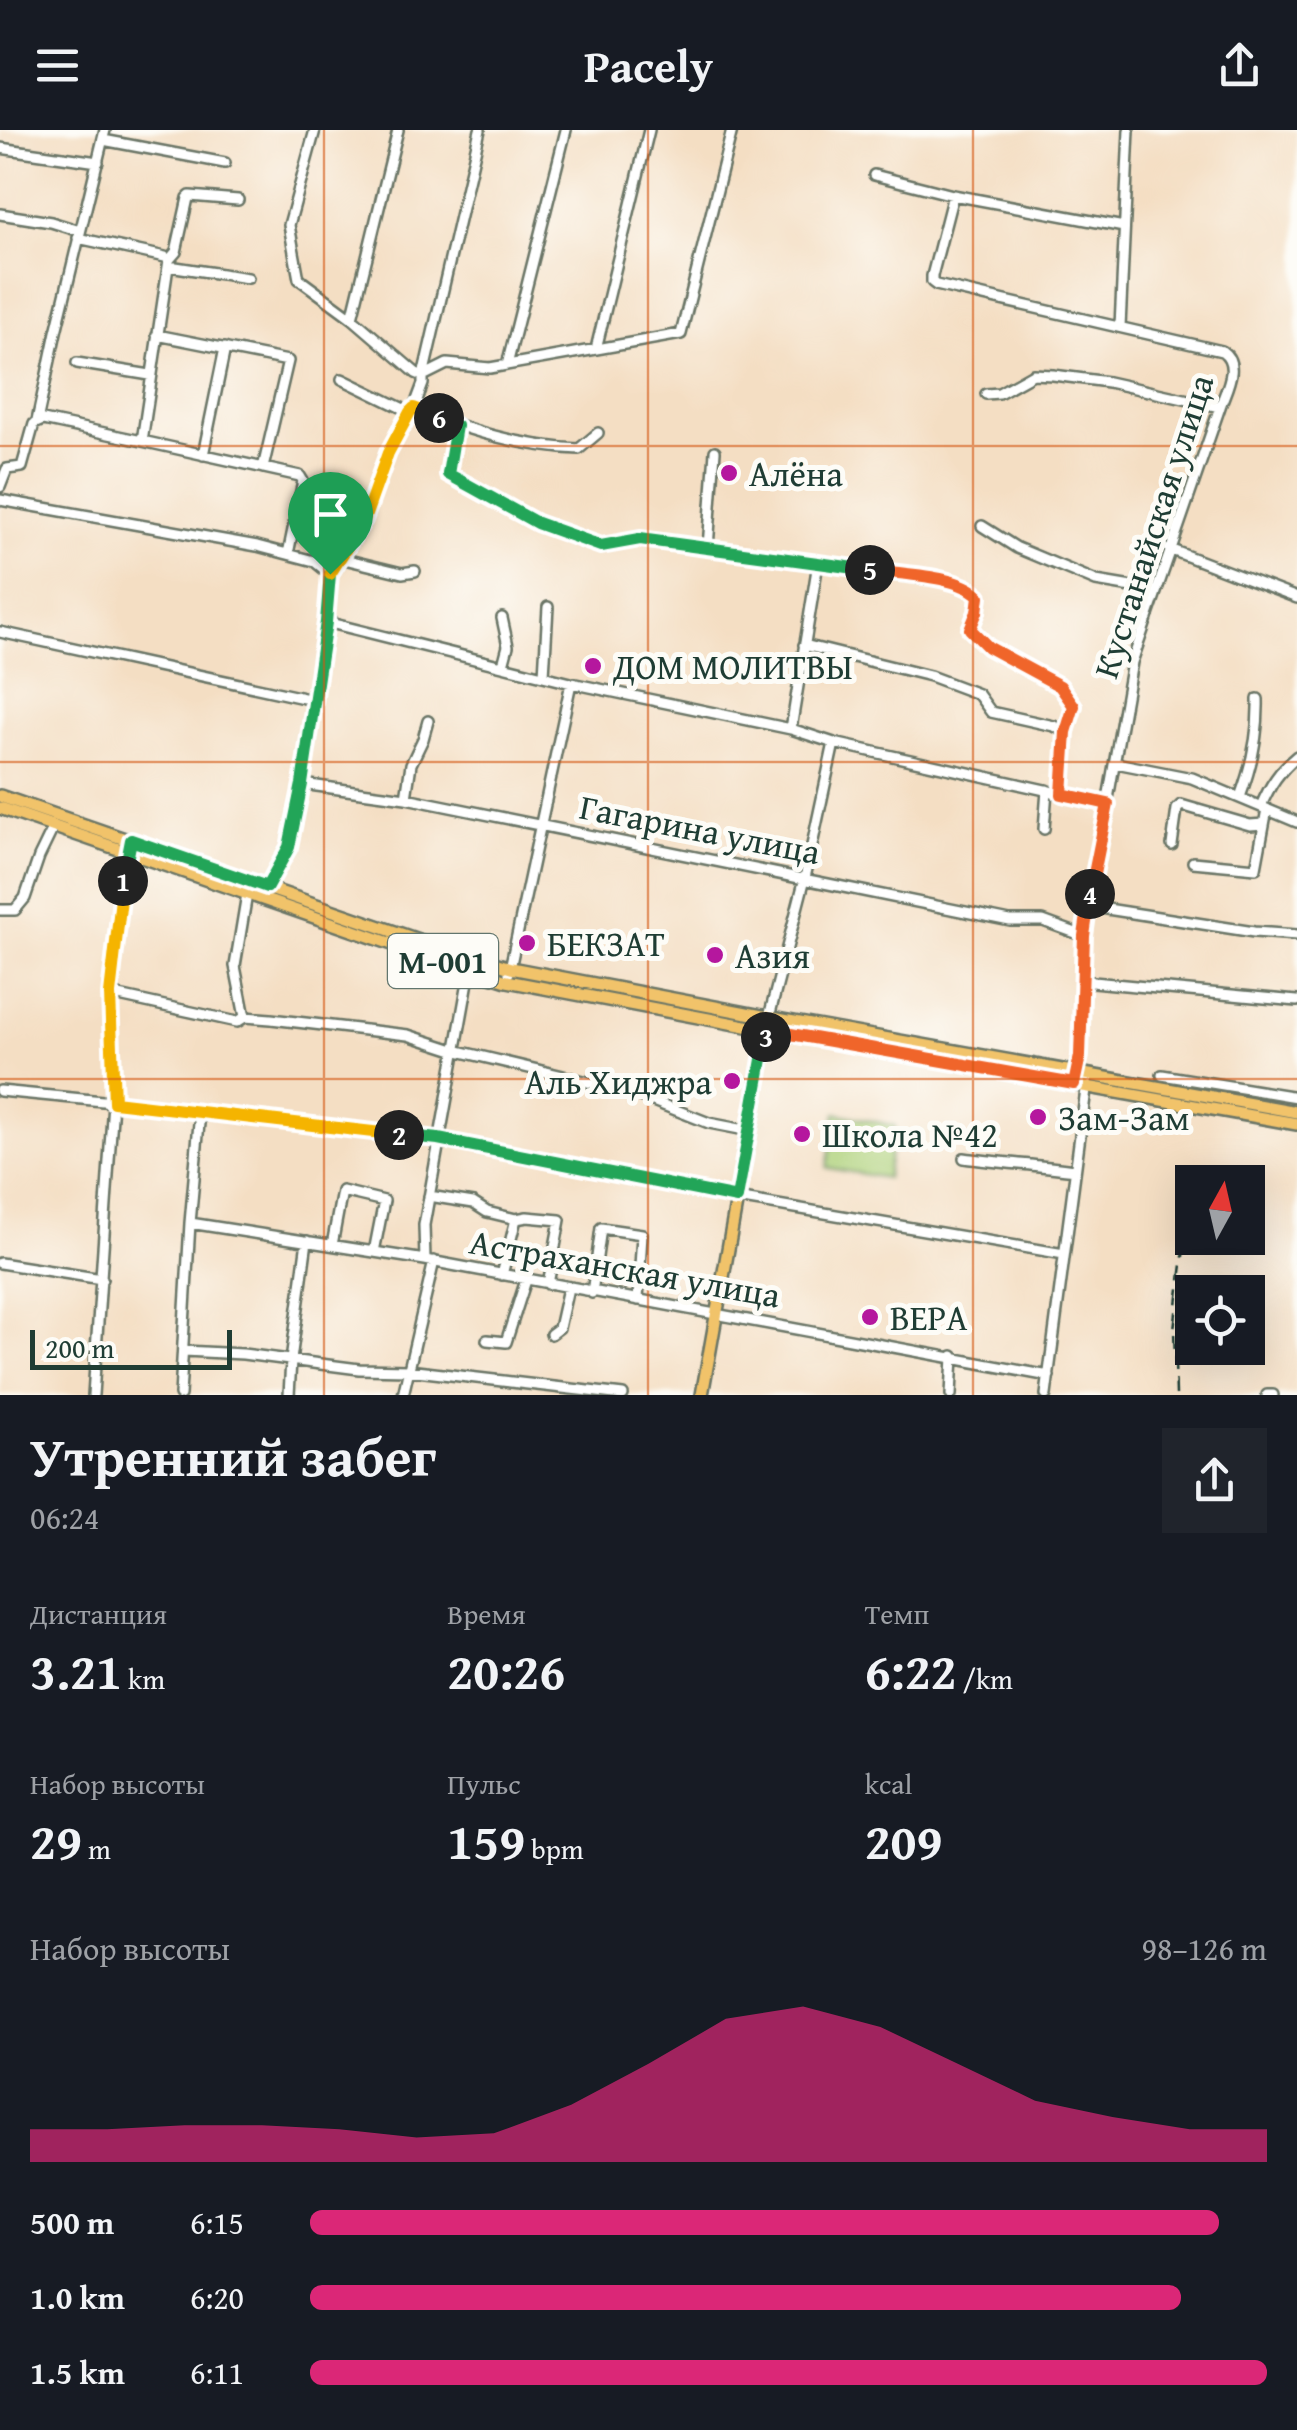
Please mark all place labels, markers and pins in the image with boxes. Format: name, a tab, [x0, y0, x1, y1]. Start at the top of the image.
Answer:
pin: 6	[414, 393, 464, 443]
place label: Алёна	[749, 448, 843, 499]
marker: Алёна	[718, 462, 740, 484]
pin	[288, 472, 373, 575]
pin: 5	[845, 545, 895, 595]
place label: ДОМ МОЛИТВЫ	[612, 641, 853, 692]
marker: ДОМ МОЛИТВЫ	[582, 655, 604, 677]
pin: 1	[98, 856, 148, 906]
pin: 4	[1065, 869, 1115, 919]
place label: БЕКЗАТ	[547, 918, 665, 969]
place label: Азия	[735, 930, 810, 981]
marker: БЕКЗАТ	[516, 932, 538, 954]
marker: Азия	[704, 944, 726, 966]
pin: 3	[741, 1012, 791, 1062]
place label: Аль Хиджра	[525, 1056, 712, 1107]
marker: Аль Хиджра	[721, 1070, 743, 1092]
place label: Зам-Зам	[1058, 1092, 1190, 1143]
marker: Зам-Зам	[1027, 1106, 1049, 1128]
place label: Школа №42	[822, 1109, 998, 1160]
pin: 2	[374, 1110, 424, 1160]
marker: Школа №42	[791, 1123, 813, 1145]
place label: ВЕРА	[890, 1292, 968, 1343]
marker: ВЕРА	[859, 1306, 881, 1328]

